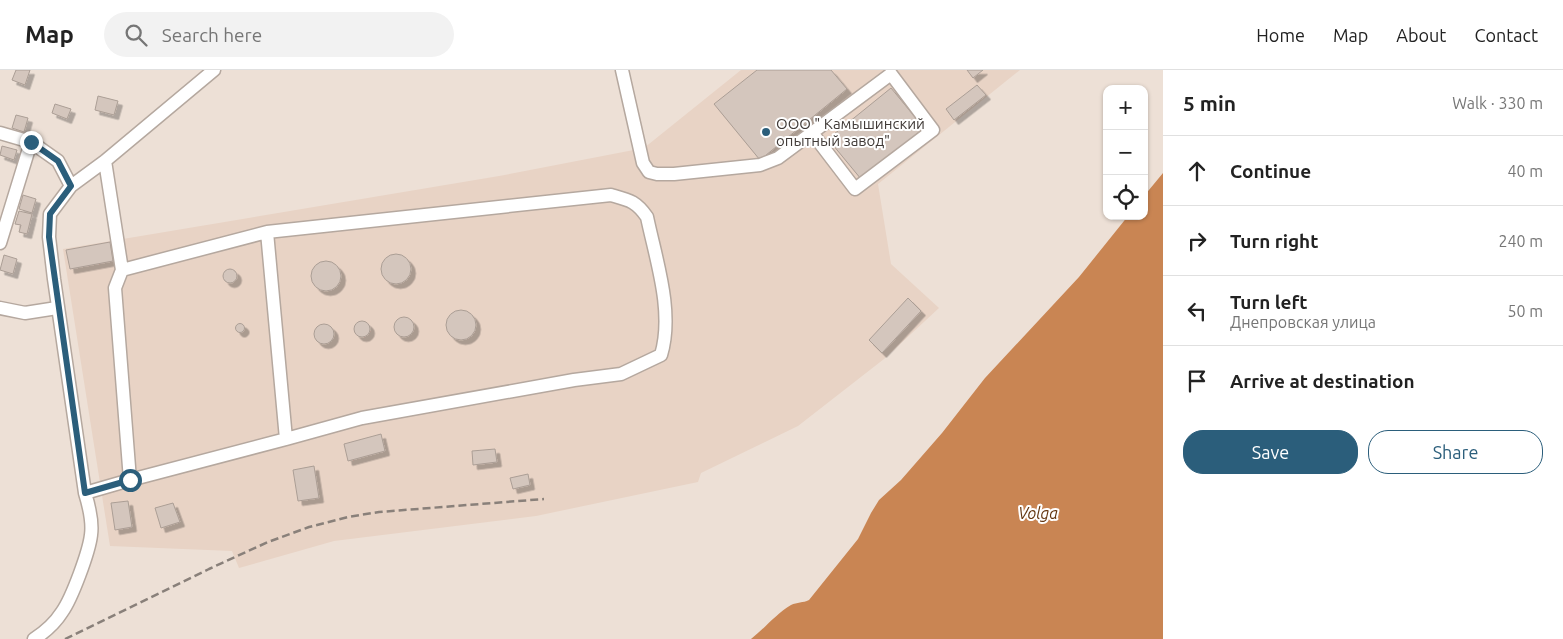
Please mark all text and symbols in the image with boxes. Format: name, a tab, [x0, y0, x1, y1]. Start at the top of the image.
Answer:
search box	[104, 12, 454, 57]
text: Map	[25, 21, 74, 48]
icon: search	[122, 21, 150, 49]
text: Search here	[162, 24, 262, 46]
text: Home	[1256, 25, 1305, 45]
text: Map	[1333, 25, 1368, 45]
text: About	[1396, 25, 1446, 45]
text: Contact	[1474, 25, 1538, 45]
map controls	[1103, 85, 1148, 220]
button: +	[1103, 85, 1148, 130]
text: 5 min	[1183, 91, 1236, 115]
text: Walk · 330 m	[1452, 94, 1543, 112]
place label: ООО " Камышинский опытный завод"	[776, 115, 925, 149]
marker: ООО " Камышинский опытный завод"	[760, 126, 772, 138]
button: −	[1103, 130, 1148, 175]
route end	[20, 131, 43, 154]
icon: ahead	[1183, 157, 1211, 185]
text: Continue	[1230, 160, 1311, 182]
text: 40 m	[1507, 162, 1543, 180]
button: locate	[1103, 175, 1148, 220]
icon: right	[1183, 227, 1211, 255]
text: Turn right	[1230, 230, 1318, 252]
text: 240 m	[1498, 232, 1543, 250]
text: Turn left	[1230, 291, 1308, 313]
icon: left	[1183, 297, 1211, 325]
text: 50 m	[1507, 302, 1543, 320]
text: Днепровская улица	[1230, 313, 1376, 331]
icon: arrive	[1183, 367, 1211, 395]
text: Arrive at destination	[1230, 370, 1415, 392]
button: Save	[1183, 430, 1358, 474]
button: Share	[1368, 430, 1543, 474]
route start	[119, 469, 142, 492]
water label: Volga	[1018, 504, 1058, 522]

